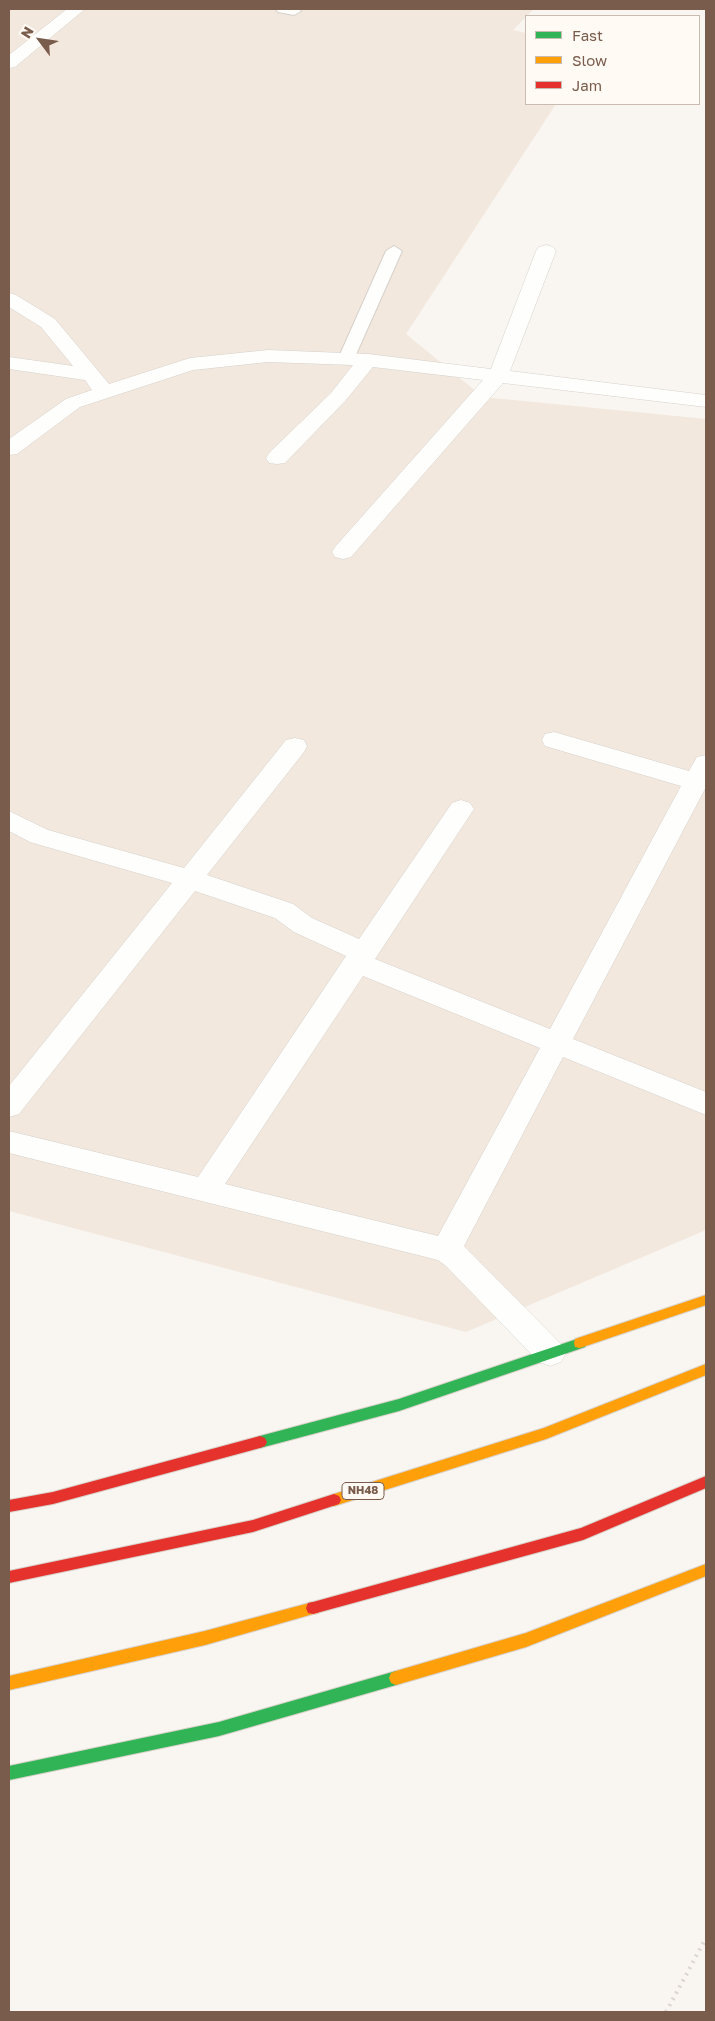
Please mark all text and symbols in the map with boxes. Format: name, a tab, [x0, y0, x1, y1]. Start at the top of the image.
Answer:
north arrow	[15, 15, 65, 65]
legend	[525, 15, 700, 105]
text: N	[17, 23, 37, 41]
text: Fast	[572, 26, 603, 44]
text: Slow	[572, 51, 607, 69]
text: Jam	[572, 76, 602, 94]
road number: NH48	[342, 1482, 384, 1500]

